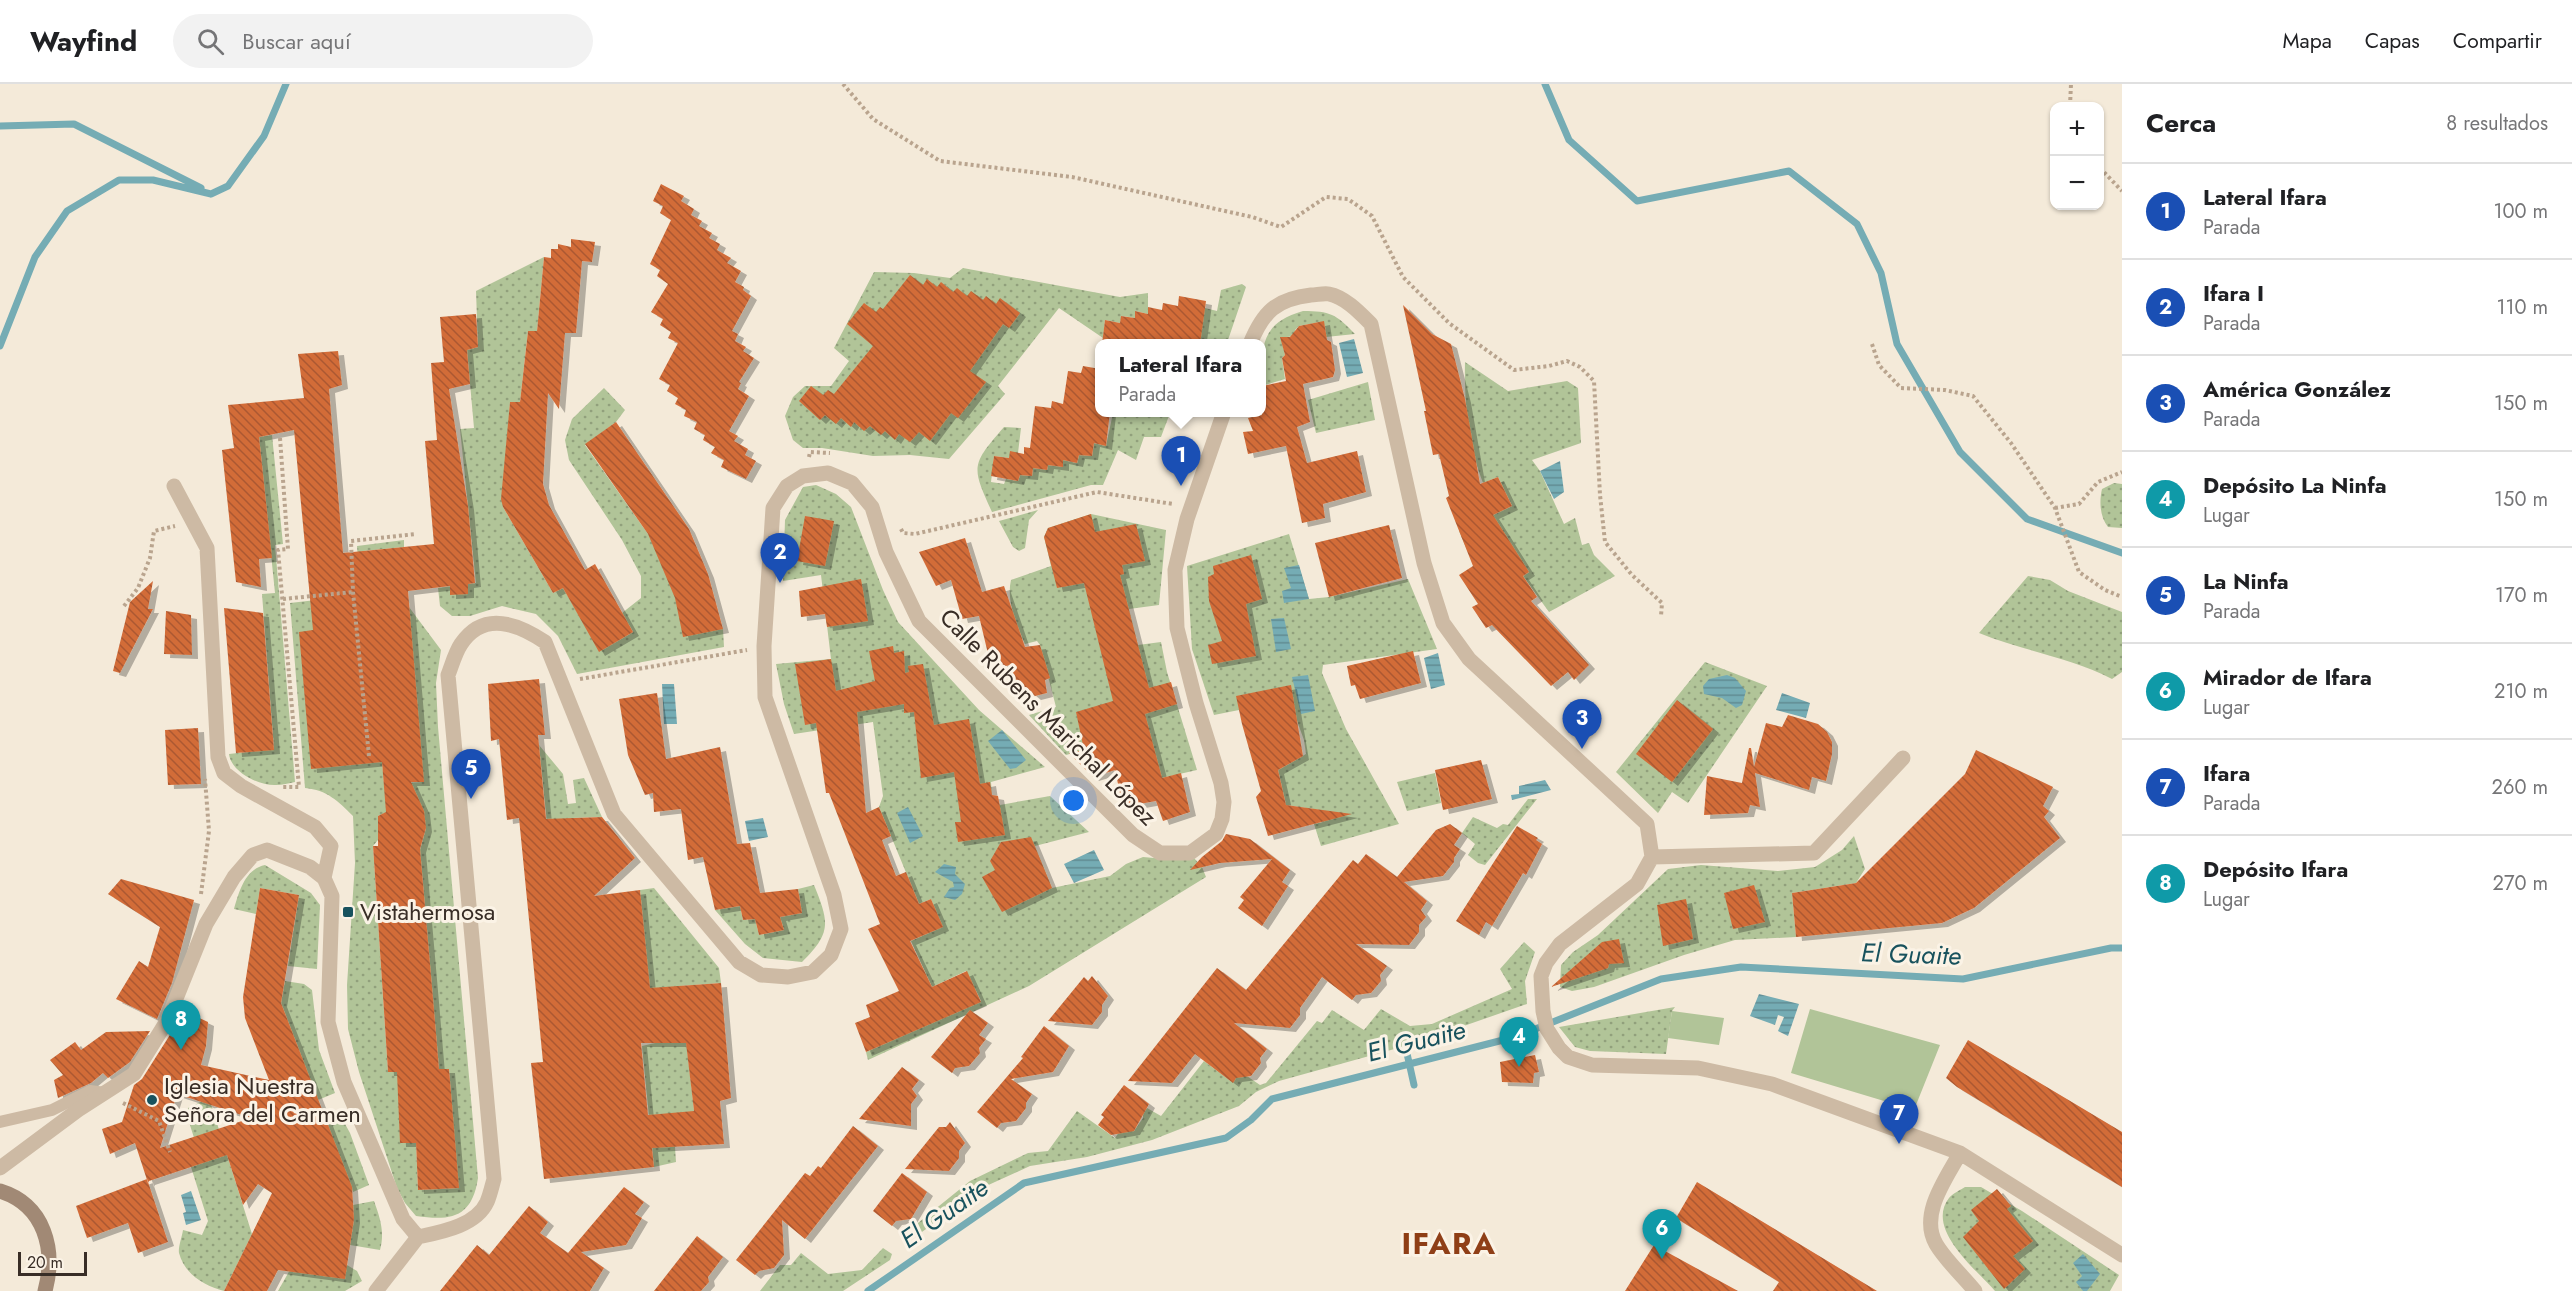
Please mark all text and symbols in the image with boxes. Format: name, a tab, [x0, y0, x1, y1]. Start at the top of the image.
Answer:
search box	[173, 14, 593, 68]
text: Wayfind	[30, 21, 137, 62]
icon: search	[194, 25, 227, 58]
text: Buscar aquí	[242, 25, 351, 57]
text: Mapa	[2283, 26, 2332, 56]
text: Capas	[2365, 26, 2420, 56]
text: Compartir	[2453, 26, 2542, 56]
map controls	[2050, 102, 2104, 210]
button: +	[2050, 102, 2104, 156]
text: Cerca	[2146, 104, 2216, 142]
text: 8 resultados	[2446, 109, 2548, 138]
button: −	[2050, 156, 2104, 210]
text: Lateral Ifara	[2203, 181, 2327, 213]
text: 1	[2160, 197, 2171, 226]
text: 100 m	[2493, 197, 2548, 226]
text: Parada	[2203, 213, 2260, 242]
text: Ifara I	[2203, 277, 2264, 309]
text: 2	[2159, 293, 2172, 322]
text: 110 m	[2496, 293, 2548, 322]
text: Parada	[2203, 309, 2260, 338]
popup	[1095, 339, 1266, 417]
text: Lateral Ifara	[1119, 348, 1242, 380]
text: América González	[2203, 373, 2391, 405]
text: Parada	[1119, 380, 1176, 409]
text: 3	[2159, 389, 2172, 418]
text: 150 m	[2494, 389, 2548, 418]
text: Parada	[2203, 405, 2260, 434]
pin: 1	[1162, 436, 1200, 486]
text: Depósito La Ninfa	[2203, 469, 2387, 501]
text: 4	[2159, 485, 2172, 514]
text: 150 m	[2494, 485, 2548, 514]
text: Lugar	[2203, 501, 2250, 530]
pin: 2	[760, 534, 800, 583]
text: La Ninfa	[2203, 565, 2289, 597]
text: 5	[2159, 581, 2172, 610]
text: 170 m	[2495, 581, 2548, 610]
text: Parada	[2203, 597, 2260, 626]
street label: Calle Rubens Marichal López	[932, 600, 1165, 833]
text: Mirador de Ifara	[2203, 661, 2372, 693]
text: 6	[2159, 677, 2172, 706]
text: 210 m	[2494, 677, 2548, 706]
text: Lugar	[2203, 693, 2250, 722]
pin: 3	[1562, 700, 1602, 749]
pin: 5	[452, 750, 490, 799]
text: Ifara	[2203, 757, 2250, 789]
text: 7	[2159, 773, 2172, 802]
text: 260 m	[2492, 773, 2548, 802]
your location	[1059, 786, 1088, 815]
text: Parada	[2203, 789, 2260, 818]
text: Depósito Ifara	[2203, 853, 2348, 885]
text: 8	[2159, 869, 2172, 898]
text: 270 m	[2493, 869, 2548, 898]
text: Lugar	[2203, 885, 2250, 914]
place label: Vistahermosa	[360, 894, 495, 929]
marker: Vistahermosa	[341, 905, 355, 919]
water label: El Guaite	[1860, 933, 1962, 975]
pin: 8	[162, 1000, 201, 1050]
water label: El Guaite	[1363, 1010, 1469, 1072]
pin: 4	[1500, 1018, 1538, 1067]
place label: Iglesia Nuestra Señora del Carmen	[164, 1068, 361, 1131]
marker: Iglesia Nuestra Señora del Carmen	[145, 1093, 159, 1107]
pin: 7	[1880, 1094, 1918, 1144]
water label: El Guaite	[892, 1169, 996, 1257]
pin: 6	[1642, 1210, 1682, 1259]
district label: IFARA	[1401, 1222, 1497, 1265]
scale bar	[18, 1249, 87, 1276]
text: 20 m	[27, 1251, 63, 1274]

